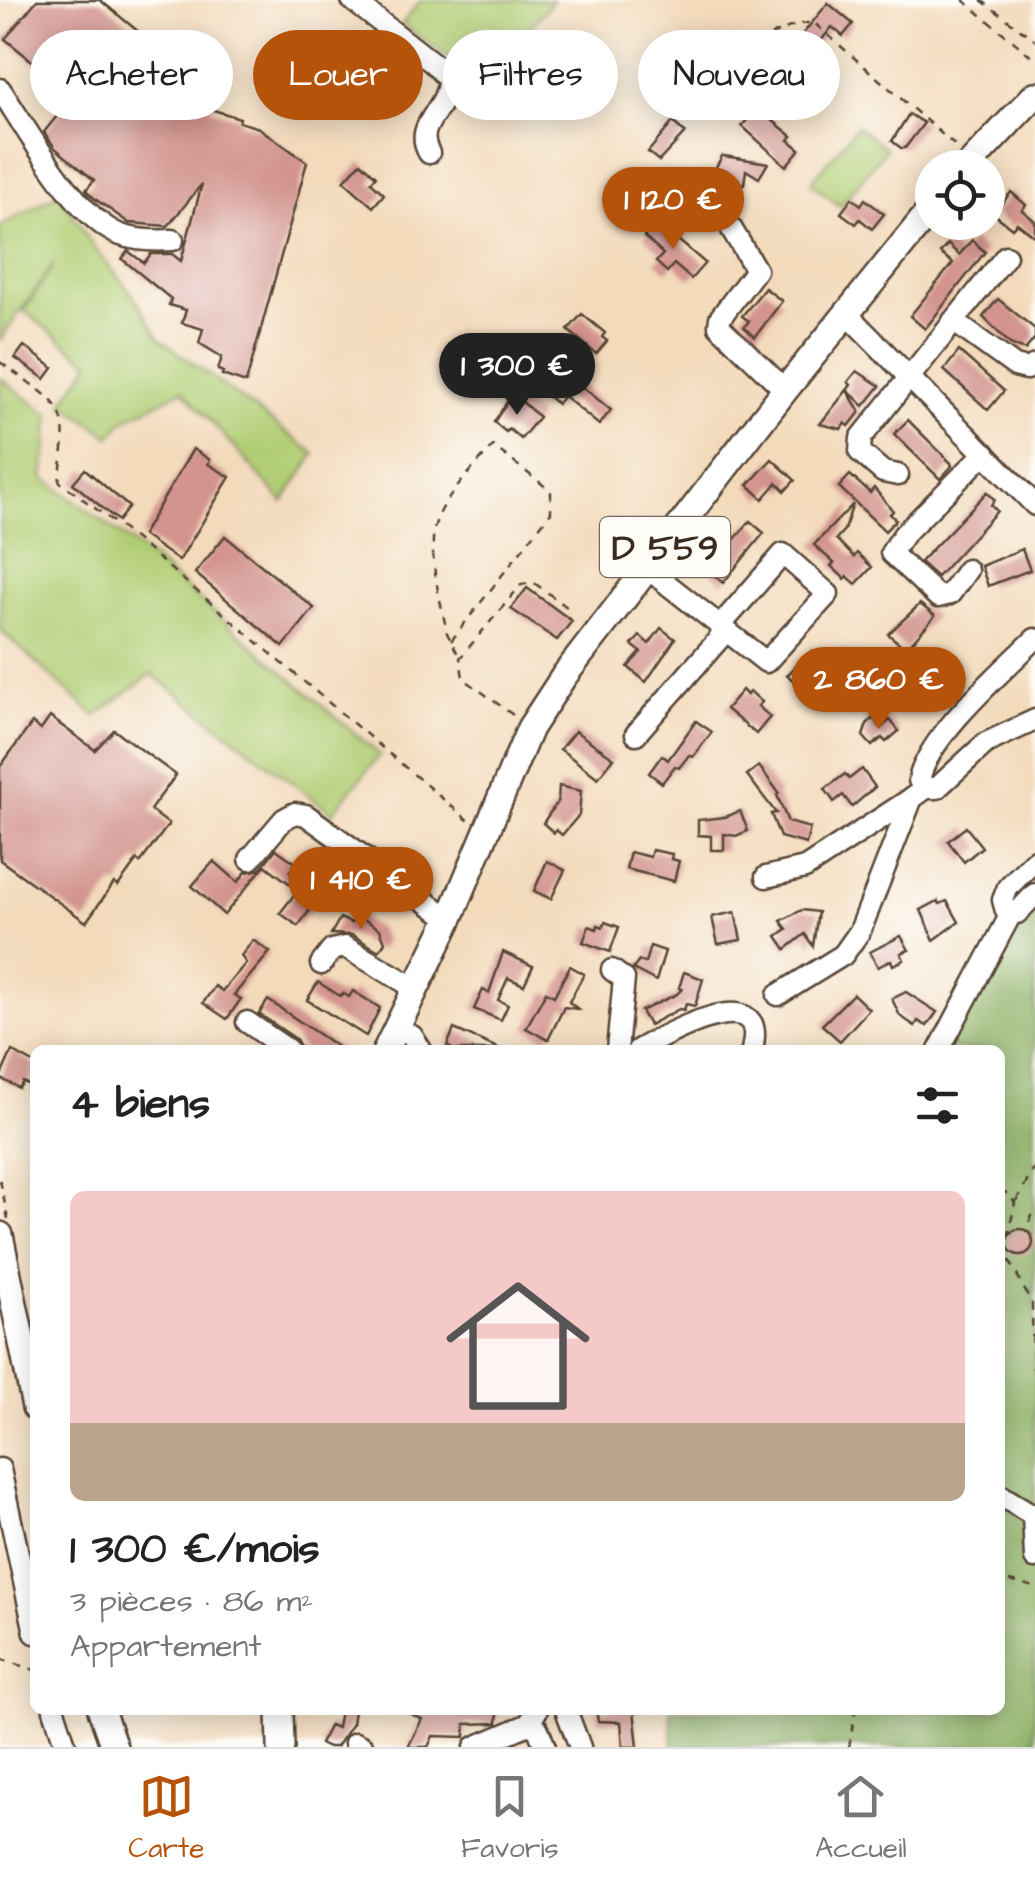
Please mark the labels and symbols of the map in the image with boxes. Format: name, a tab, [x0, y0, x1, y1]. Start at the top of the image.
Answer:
pin: 1 120 €	[581, 167, 765, 252]
pin: 1 300 €	[425, 333, 609, 418]
road number: D 559	[600, 517, 730, 577]
pin: 2 860 €	[787, 647, 971, 732]
pin: 1 410 €	[269, 847, 453, 932]

